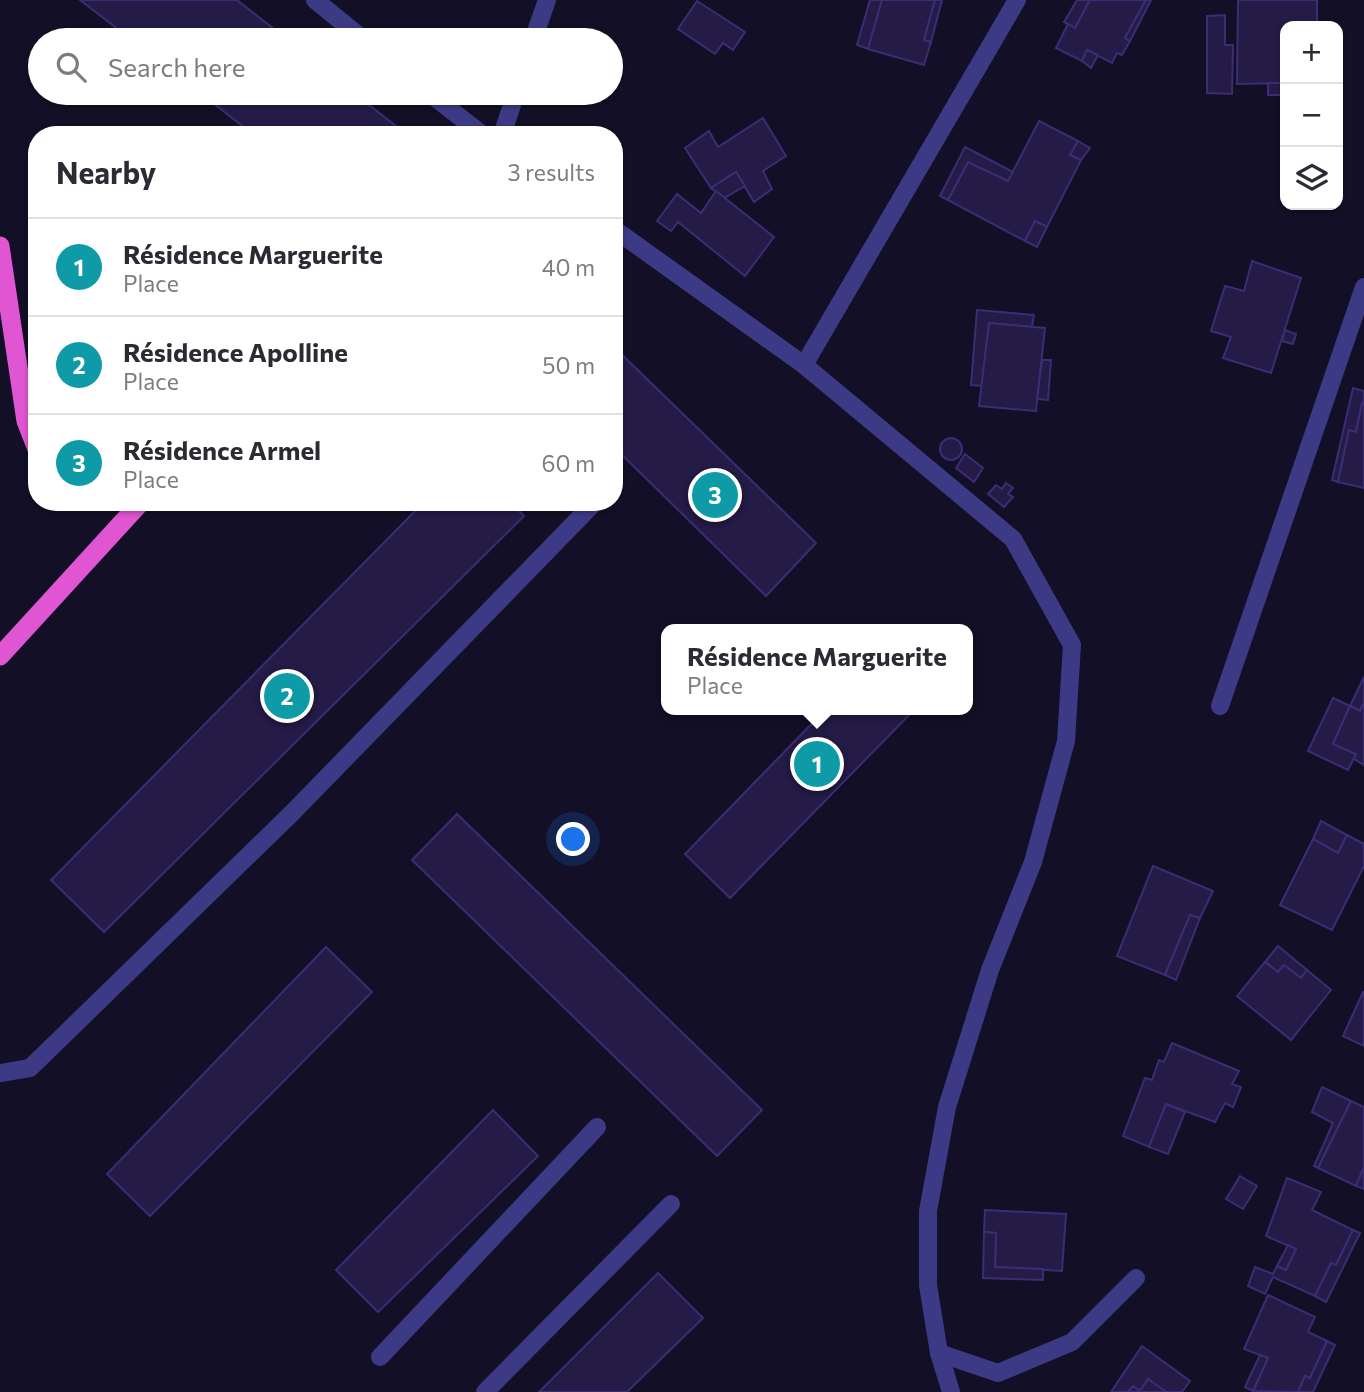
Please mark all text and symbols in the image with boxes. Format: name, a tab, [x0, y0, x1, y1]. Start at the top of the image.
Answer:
map controls	[1280, 21, 1343, 210]
button: +	[1280, 21, 1343, 84]
search box	[28, 28, 623, 105]
icon: search	[52, 48, 90, 86]
text: Search here	[108, 51, 246, 82]
button: −	[1280, 84, 1343, 147]
button: layers	[1280, 147, 1343, 210]
text: Nearby	[56, 153, 156, 190]
text: 3 results	[508, 158, 595, 186]
text: Résidence Marguerite	[123, 238, 383, 269]
text: 1	[74, 253, 84, 281]
text: 40 m	[542, 253, 595, 281]
text: Place	[123, 269, 179, 297]
text: Résidence Apolline	[123, 336, 348, 367]
text: 2	[72, 351, 86, 379]
text: 50 m	[542, 351, 595, 379]
text: Place	[123, 367, 179, 395]
text: Résidence Armel	[123, 434, 321, 465]
text: 3	[72, 449, 86, 477]
text: 60 m	[542, 449, 595, 477]
text: Place	[123, 465, 179, 493]
pin: 3	[692, 469, 738, 521]
popup	[661, 624, 973, 715]
text: Résidence Marguerite	[687, 640, 947, 671]
pin: 2	[264, 670, 310, 722]
text: Place	[687, 671, 743, 699]
pin: 1	[794, 738, 840, 790]
your location	[556, 822, 590, 856]

